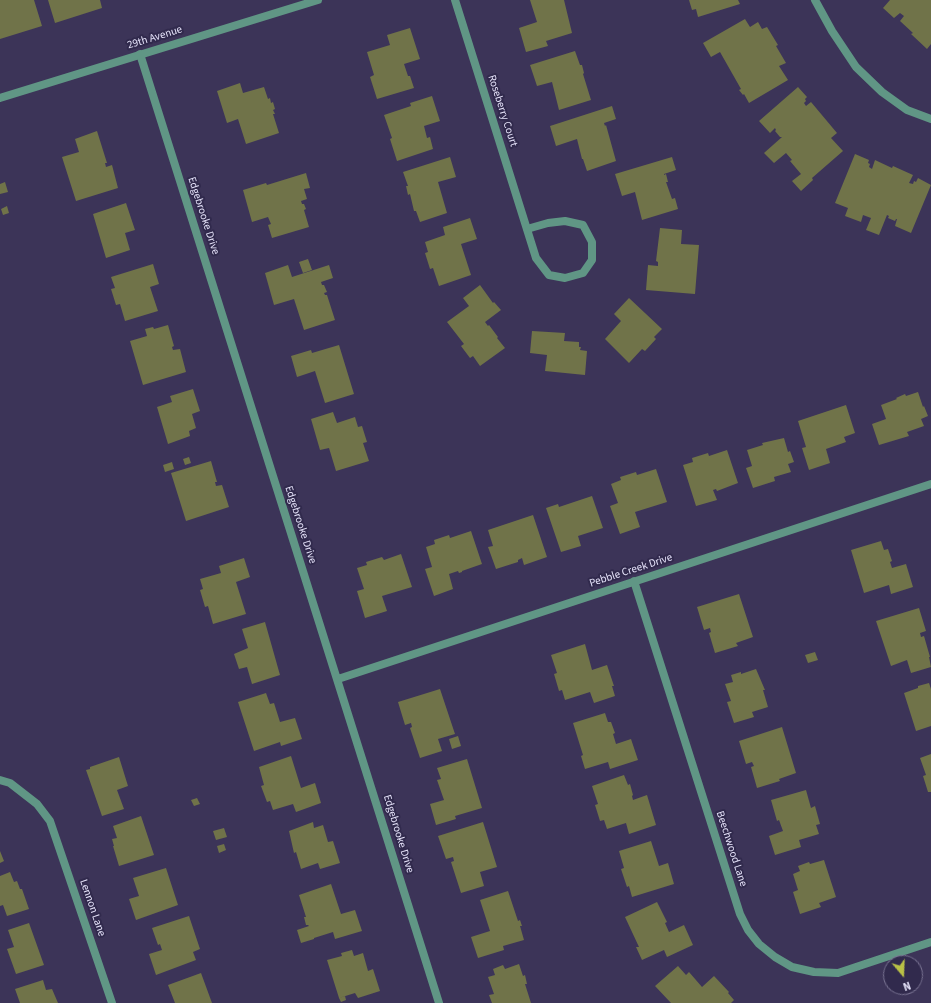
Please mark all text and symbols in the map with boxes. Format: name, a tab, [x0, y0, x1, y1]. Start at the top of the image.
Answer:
street label: 29th Avenue	[126, 23, 184, 53]
street label: Roseberry Court	[484, 73, 520, 149]
street label: Edgebrooke Drive	[184, 175, 222, 257]
street label: Edgebrooke Drive	[281, 484, 319, 566]
street label: Pebble Creek Drive	[588, 551, 674, 591]
street label: Edgebrooke Drive	[380, 793, 416, 875]
street label: Beechwood Lane	[713, 809, 749, 889]
street label: Lennon Lane	[76, 878, 108, 938]
north arrow	[883, 955, 923, 995]
text: N	[901, 978, 913, 994]

